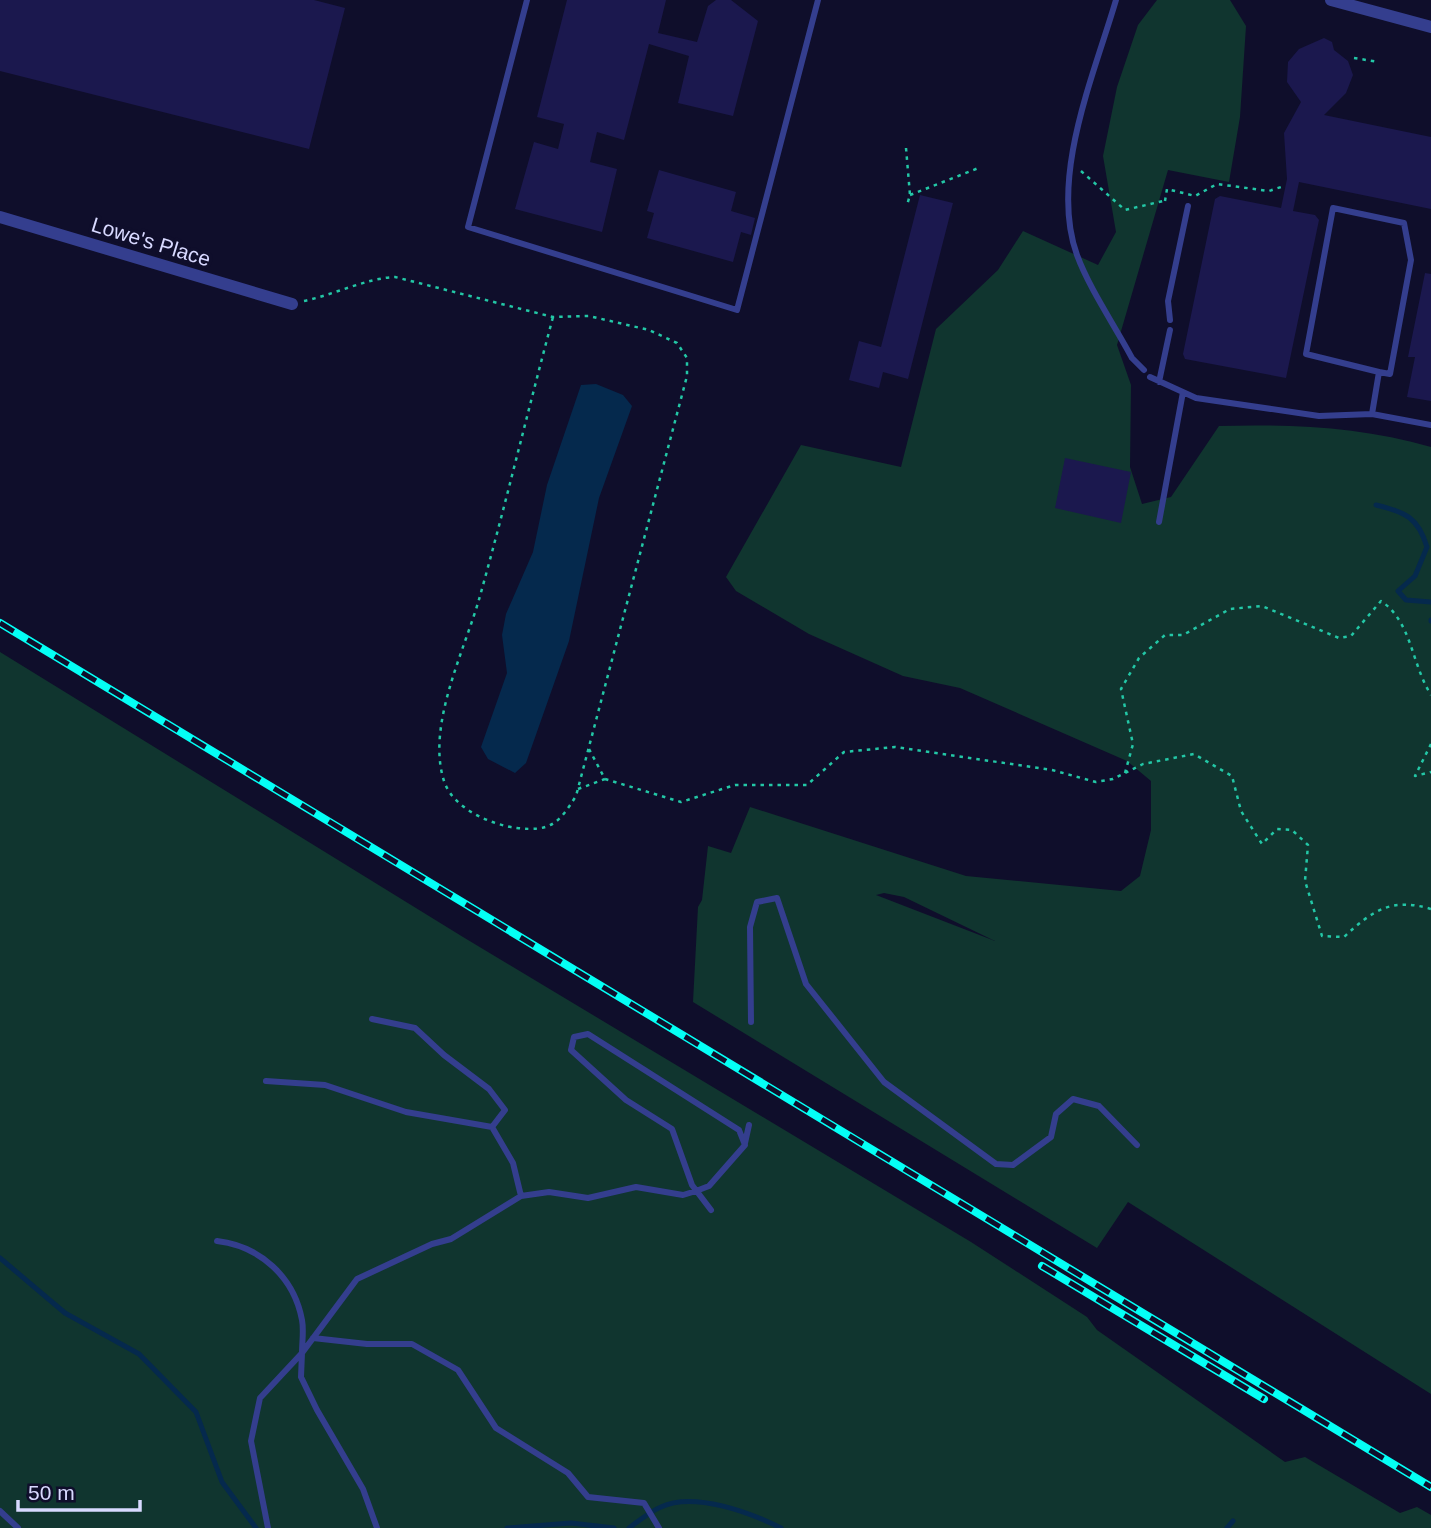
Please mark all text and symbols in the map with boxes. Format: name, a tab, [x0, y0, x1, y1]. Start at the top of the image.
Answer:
street label: Lowe's Place	[89, 213, 213, 271]
scale bar	[18, 1468, 140, 1512]
text: 50 m	[28, 1481, 75, 1504]

